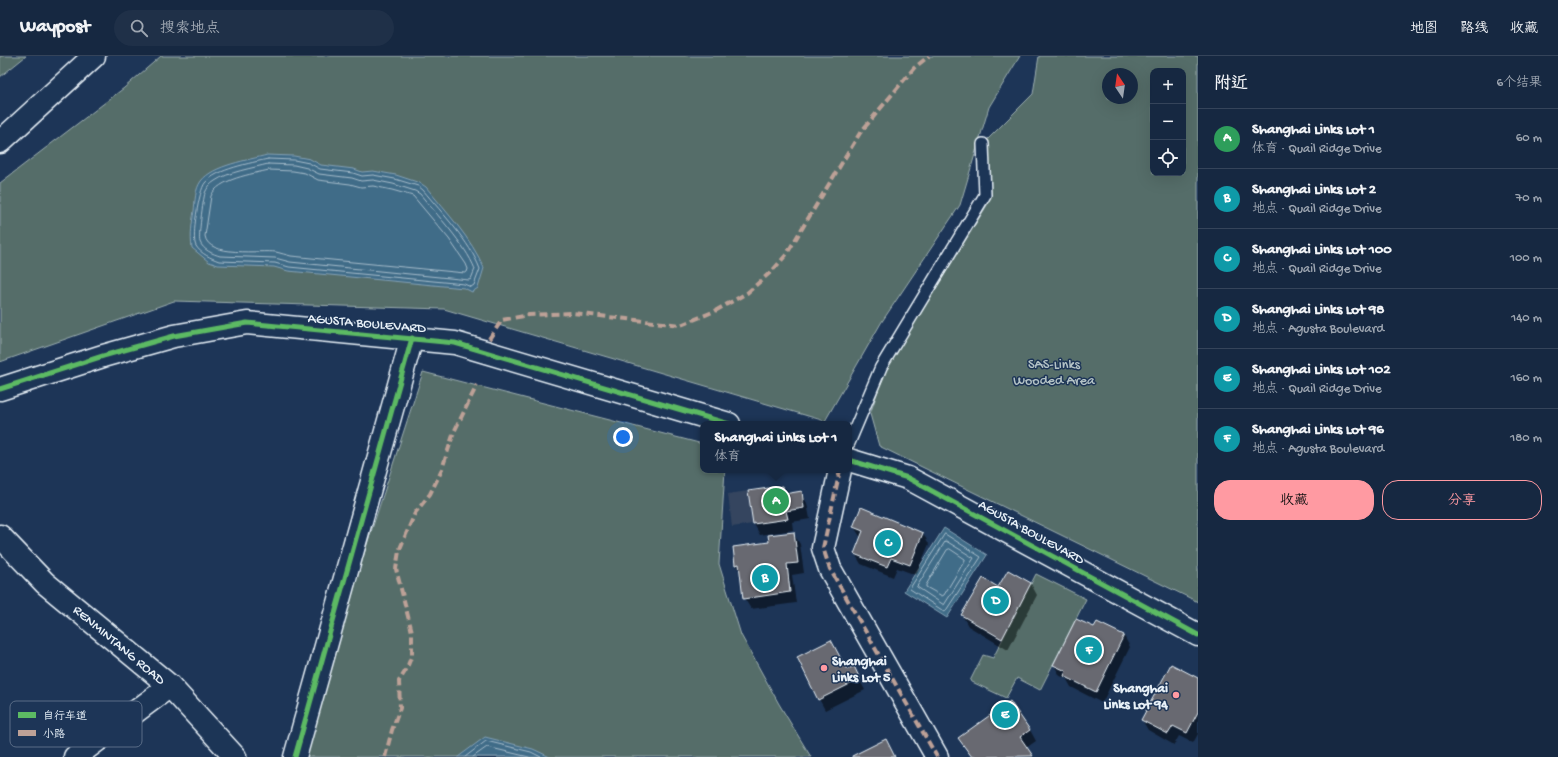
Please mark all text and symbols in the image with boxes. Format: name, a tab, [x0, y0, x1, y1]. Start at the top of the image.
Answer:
search box	[114, 10, 394, 46]
text: Waypost	[20, 16, 90, 39]
icon: search	[128, 17, 150, 39]
text: 搜索地点	[160, 20, 220, 38]
text: 地图	[1410, 21, 1438, 38]
text: 路线	[1460, 21, 1488, 38]
text: 收藏	[1510, 21, 1538, 38]
north arrow	[1102, 68, 1138, 104]
map controls	[1150, 68, 1186, 176]
button: +	[1150, 68, 1186, 104]
text: 附近	[1214, 75, 1248, 95]
text: 6个结果	[1496, 76, 1542, 91]
button: −	[1150, 104, 1186, 140]
text: Shanghai Links Lot 1	[1252, 121, 1375, 139]
text: A	[1223, 131, 1231, 146]
text: 60 m	[1516, 131, 1542, 146]
button: locate	[1150, 140, 1186, 176]
text: 体育 · Quail Ridge Drive	[1252, 142, 1382, 157]
text: Shanghai Links Lot 2	[1252, 181, 1376, 199]
text: B	[1224, 191, 1230, 206]
text: 70 m	[1516, 191, 1542, 206]
text: 地点 · Quail Ridge Drive	[1252, 202, 1382, 217]
text: Shanghai Links Lot 100	[1252, 241, 1392, 259]
text: C	[1223, 251, 1231, 266]
text: 100 m	[1510, 251, 1542, 266]
text: 地点 · Quail Ridge Drive	[1252, 262, 1382, 277]
text: Shanghai Links Lot 98	[1252, 301, 1385, 319]
street label: AGUSTA BOULEVARD	[307, 311, 427, 338]
text: D	[1223, 311, 1231, 326]
text: 140 m	[1511, 311, 1542, 326]
text: 地点 · Agusta Boulevard	[1252, 322, 1384, 337]
park label: SAS-Links Wooded Area	[1013, 357, 1096, 390]
text: Shanghai Links Lot 102	[1252, 361, 1391, 379]
text: E	[1223, 371, 1231, 386]
text: 160 m	[1510, 371, 1542, 386]
text: 地点 · Quail Ridge Drive	[1252, 382, 1382, 397]
popup	[700, 421, 852, 473]
text: Shanghai Links Lot 96	[1252, 421, 1384, 439]
your location	[613, 427, 633, 447]
text: Shanghai Links Lot 1	[715, 429, 837, 447]
text: F	[1224, 431, 1230, 446]
text: 180 m	[1510, 431, 1542, 446]
text: 地点 · Agusta Boulevard	[1252, 442, 1384, 457]
text: 体育	[715, 450, 741, 465]
button: 收藏	[1214, 480, 1374, 520]
button: 分享	[1382, 480, 1542, 520]
pin: A	[763, 486, 789, 516]
street label: AGUSTA BOULEVARD	[975, 497, 1088, 570]
pin: C	[875, 528, 901, 558]
pin: B	[752, 563, 778, 593]
pin: D	[983, 586, 1009, 616]
street label: RENMINTANG ROAD	[69, 602, 169, 690]
pin: F	[1076, 635, 1102, 665]
place label: Shanghai Links Lot 5	[832, 654, 891, 687]
marker: Shanghai Links Lot 5	[819, 663, 829, 673]
place label: Shanghai Links Lot 94	[1103, 681, 1168, 714]
marker: Shanghai Links Lot 94	[1171, 690, 1181, 700]
pin: E	[992, 700, 1018, 730]
legend	[10, 701, 142, 747]
text: 自行车道	[43, 710, 87, 723]
text: 小路	[43, 728, 65, 741]

